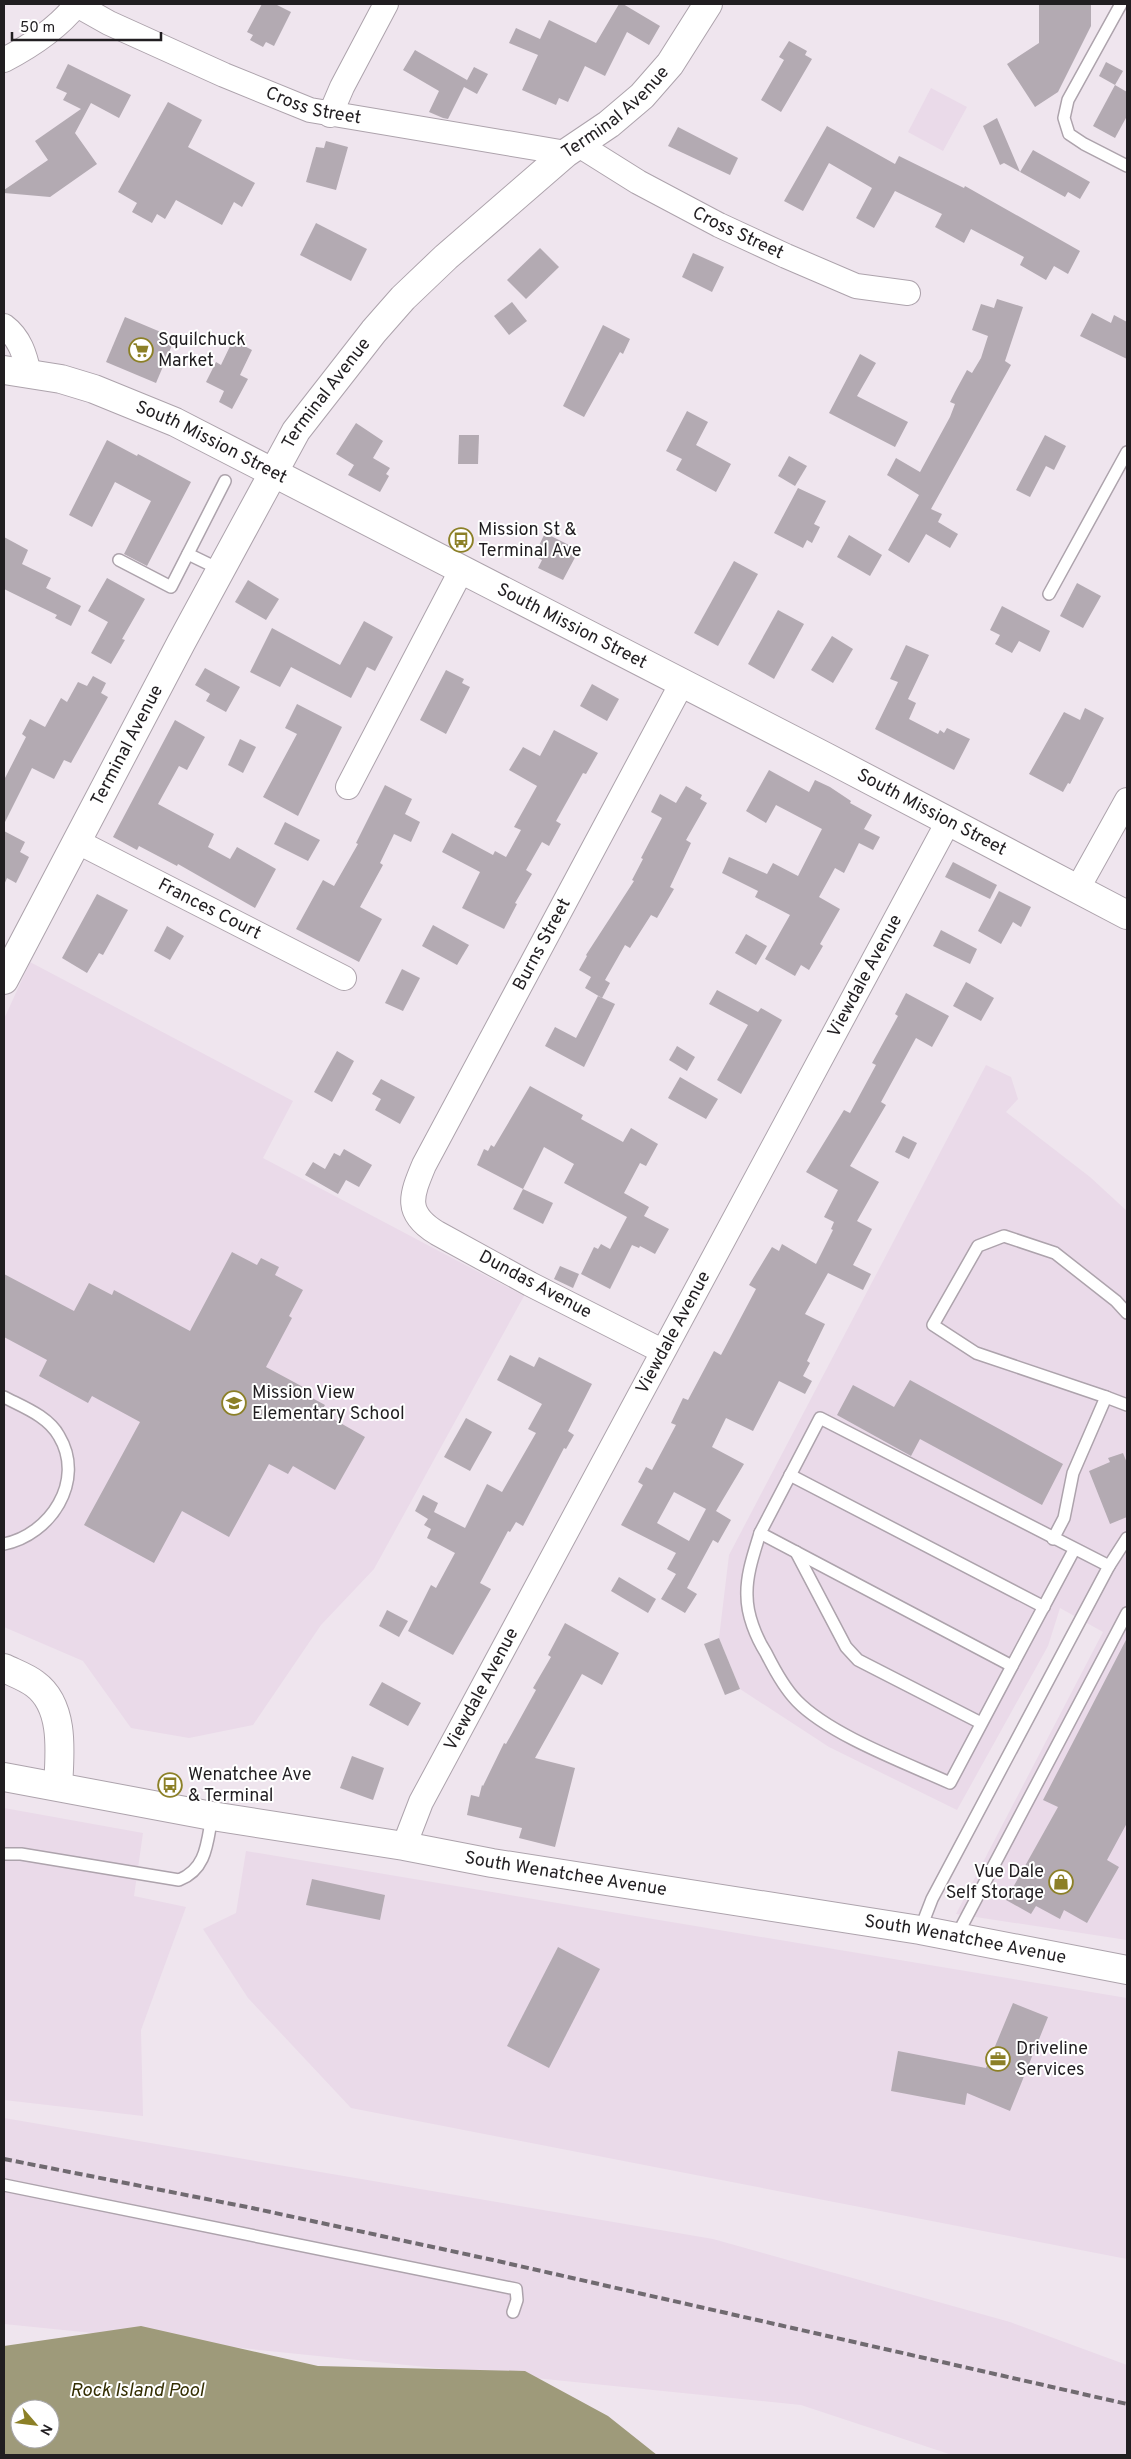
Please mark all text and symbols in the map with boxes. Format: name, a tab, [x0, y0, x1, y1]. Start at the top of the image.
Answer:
scale bar	[12, 10, 161, 42]
text: 50 m	[20, 19, 55, 38]
street label: Terminal Avenue	[557, 61, 674, 164]
street label: Cross Street	[262, 82, 363, 130]
street label: Cross Street	[688, 201, 787, 265]
place label: Squilchuck Market	[158, 329, 246, 373]
street label: Terminal Avenue	[277, 333, 376, 453]
supermarket icon: Squilchuck Market	[128, 337, 154, 363]
street label: South Mission Street	[132, 396, 291, 489]
place label: Mission St & Terminal Ave	[478, 519, 582, 563]
bus stop icon: Mission St & Terminal Ave	[448, 527, 474, 553]
street label: South Mission Street	[493, 578, 651, 674]
street label: Terminal Avenue	[86, 681, 168, 810]
street label: South Mission Street	[853, 764, 1010, 861]
street label: Frances Court	[154, 873, 265, 945]
street label: Burns Street	[508, 894, 576, 994]
street label: Viewdale Avenue	[823, 911, 908, 1041]
street label: Dundas Avenue	[475, 1246, 595, 1324]
street label: Viewdale Avenue	[631, 1267, 716, 1398]
place label: Mission View Elementary School	[252, 1382, 405, 1426]
school or university icon: Mission View Elementary School	[221, 1390, 247, 1416]
street label: Viewdale Avenue	[439, 1624, 524, 1755]
place label: Wenatchee Ave & Terminal	[188, 1764, 311, 1808]
bus stop icon: Wenatchee Ave & Terminal	[157, 1772, 183, 1798]
street label: South Wenatchee Avenue	[462, 1846, 668, 1902]
place label: Vue Dale Self Storage	[946, 1861, 1044, 1905]
shop icon: Vue Dale Self Storage	[1048, 1869, 1074, 1895]
street label: South Wenatchee Avenue	[863, 1910, 1068, 1969]
place label: Driveline Services	[1016, 2038, 1088, 2082]
office icon: Driveline Services	[985, 2046, 1011, 2072]
water label: Rock Island Pool	[70, 2379, 205, 2403]
north arrow	[10, 2399, 60, 2449]
text: N	[35, 2421, 55, 2438]

